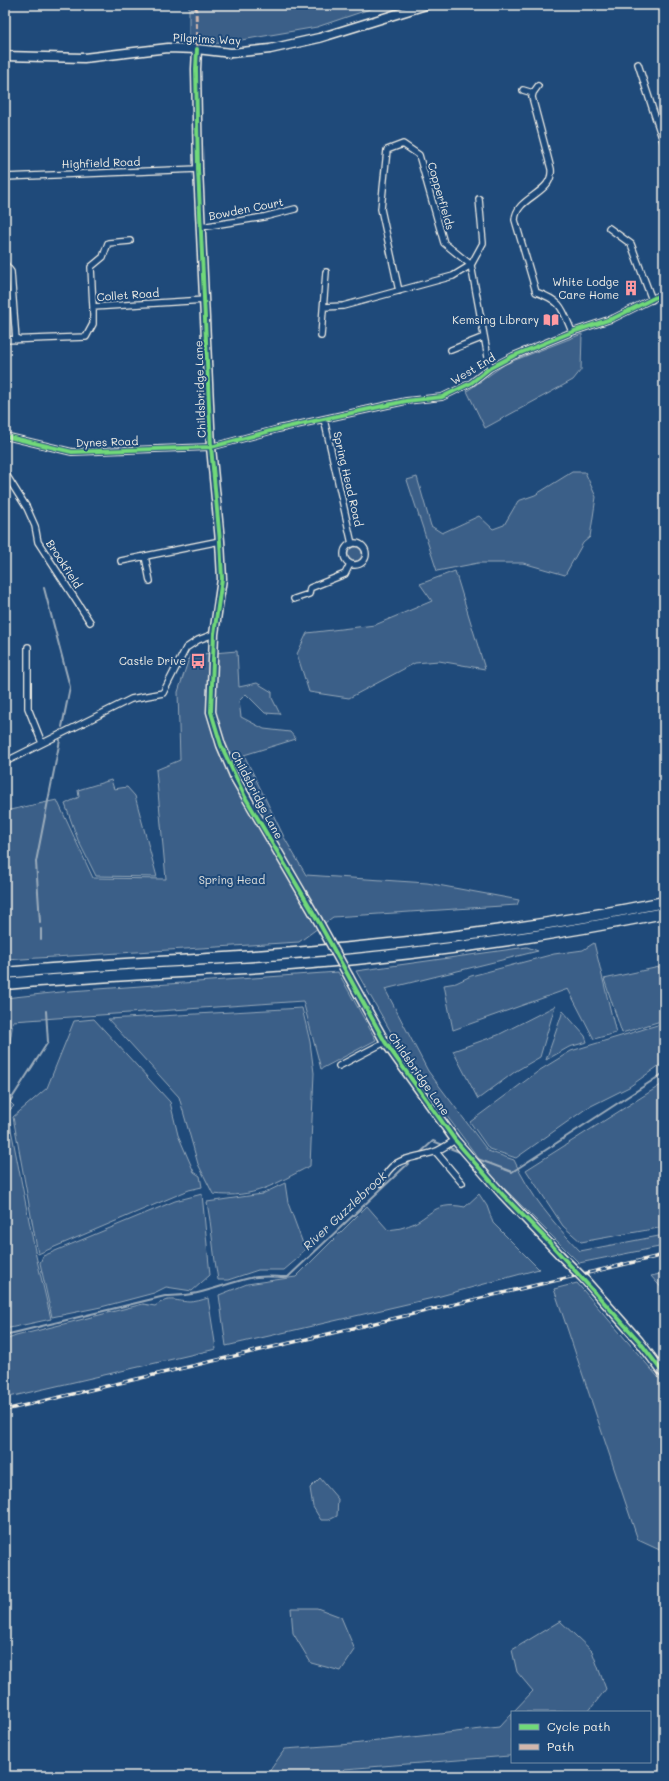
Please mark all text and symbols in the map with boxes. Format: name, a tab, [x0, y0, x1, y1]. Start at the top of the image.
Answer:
street label: Pilgrims Way	[173, 29, 242, 48]
street label: Highfield Road	[61, 154, 141, 171]
street label: Copperfields	[425, 160, 458, 231]
street label: Bowden Court	[207, 194, 285, 223]
place label: White Lodge Care Home	[552, 274, 619, 302]
building icon: White Lodge Care Home	[622, 279, 640, 297]
street label: Collet Road	[96, 285, 160, 304]
library icon: Kemsing Library	[542, 311, 560, 329]
place label: Kemsing Library	[452, 312, 539, 327]
street label: Childsbridge Lane	[190, 340, 209, 438]
street label: West End	[448, 349, 498, 388]
street label: Spring Head Road	[330, 430, 367, 528]
street label: Dynes Road	[76, 433, 138, 450]
street label: Brookfield	[43, 536, 86, 591]
bus stop icon: Castle Drive	[189, 652, 207, 670]
place label: Castle Drive	[119, 653, 186, 668]
street label: Childsbridge Lane	[228, 748, 287, 842]
park label: Spring Head	[199, 872, 265, 887]
street label: Childsbridge Lane	[385, 1029, 454, 1118]
water label: River Guzzlebrook	[299, 1167, 390, 1253]
legend	[511, 1711, 651, 1763]
text: Cycle path	[547, 1718, 610, 1734]
text: Path	[547, 1738, 574, 1754]

